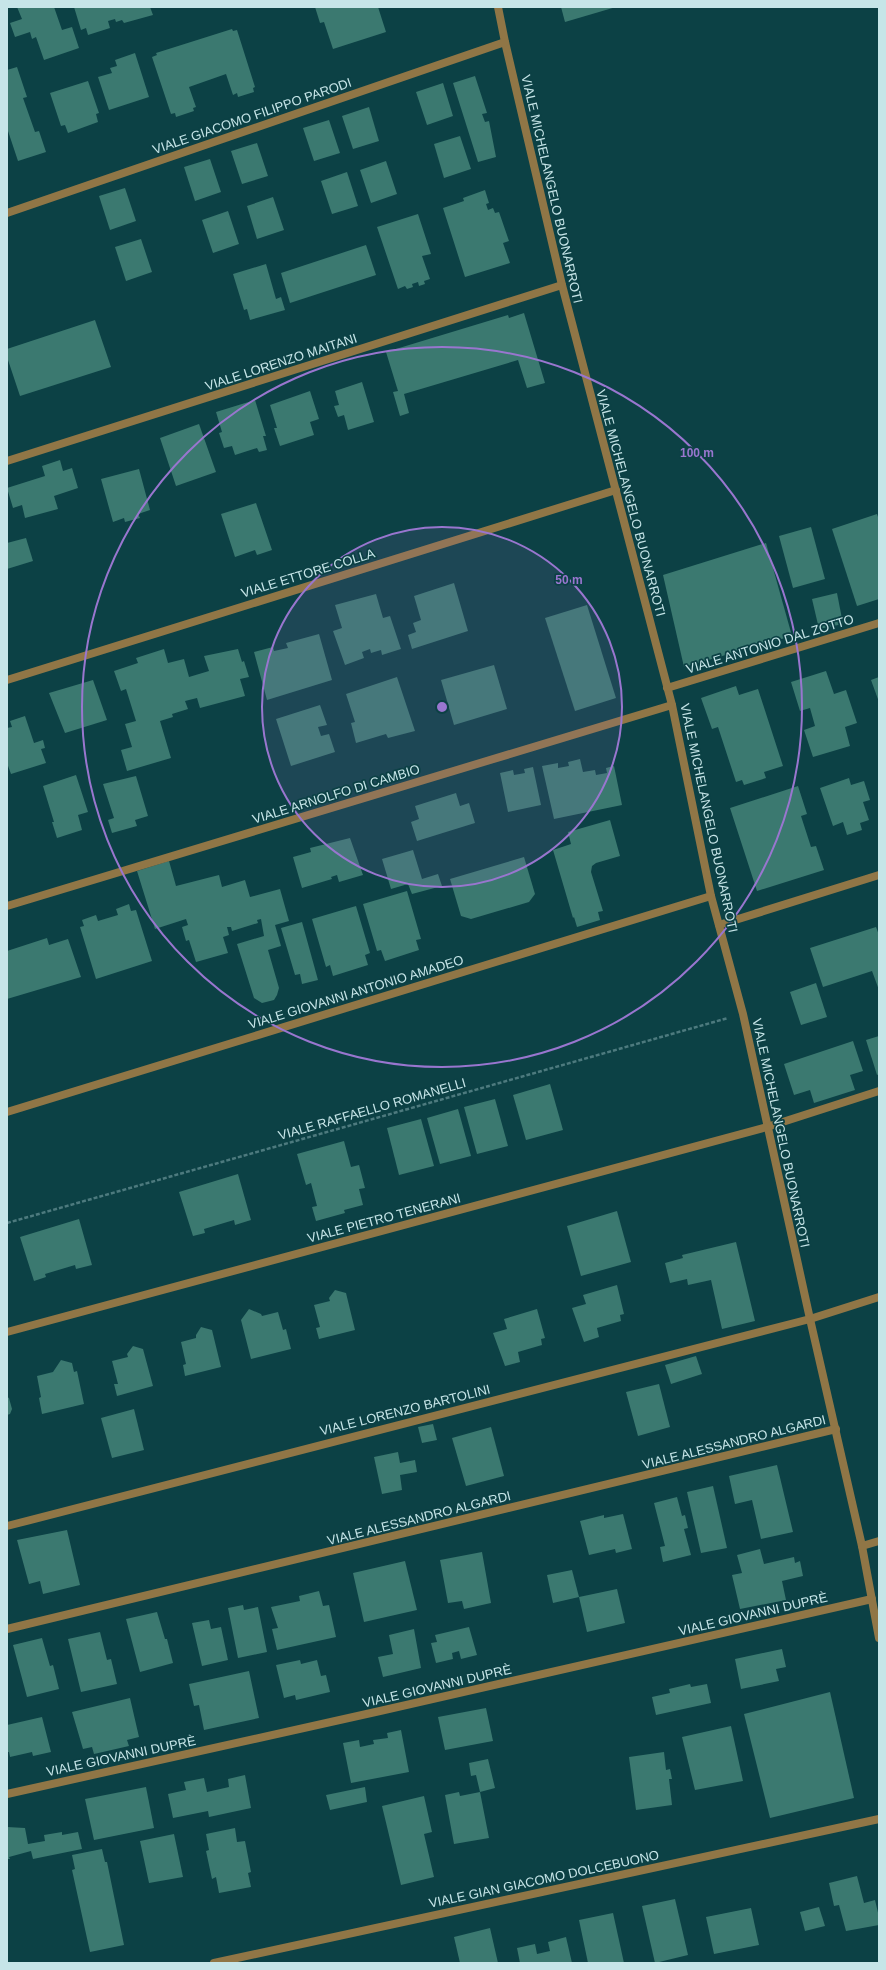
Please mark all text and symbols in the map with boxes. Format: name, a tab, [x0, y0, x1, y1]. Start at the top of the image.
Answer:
street label: VIALE MICHELANGELO BUONARROTI	[518, 73, 586, 305]
street label: VIALE GIACOMO FILIPPO PARODI	[151, 75, 353, 157]
street label: VIALE LORENZO MAITANI	[203, 330, 359, 394]
street label: VIALE MICHELANGELO BUONARROTI	[593, 388, 669, 618]
text: 100 m	[680, 446, 714, 460]
street label: VIALE ETTORE COLLA	[239, 545, 377, 601]
text: 50 m	[555, 573, 583, 587]
street label: VIALE ANTONIO DAL ZOTTO	[684, 611, 856, 677]
centre of rings	[435, 700, 449, 714]
street label: VIALE MICHELANGELO BUONARROTI	[677, 702, 741, 934]
street label: VIALE ARNOLFO DI CAMBIO	[251, 761, 421, 827]
street label: VIALE GIOVANNI ANTONIO AMADEO	[247, 952, 465, 1032]
street label: VIALE MICHELANGELO BUONARROTI	[749, 1017, 813, 1249]
street label: VIALE RAFFAELLO ROMANELLI	[277, 1075, 467, 1143]
street label: VIALE PIETRO TENERANI	[306, 1190, 462, 1246]
street label: VIALE LORENZO BARTOLINI	[318, 1382, 492, 1438]
street label: VIALE ALESSANDRO ALGARDI	[641, 1412, 827, 1472]
street label: VIALE ALESSANDRO ALGARDI	[326, 1488, 512, 1548]
street label: VIALE GIOVANNI DUPRÈ	[677, 1590, 829, 1638]
street label: VIALE GIOVANNI DUPRÈ	[361, 1662, 513, 1710]
street label: VIALE GIOVANNI DUPRÈ	[45, 1733, 197, 1779]
street label: VIALE GIAN GIACOMO DOLCEBUONO	[428, 1847, 660, 1911]

